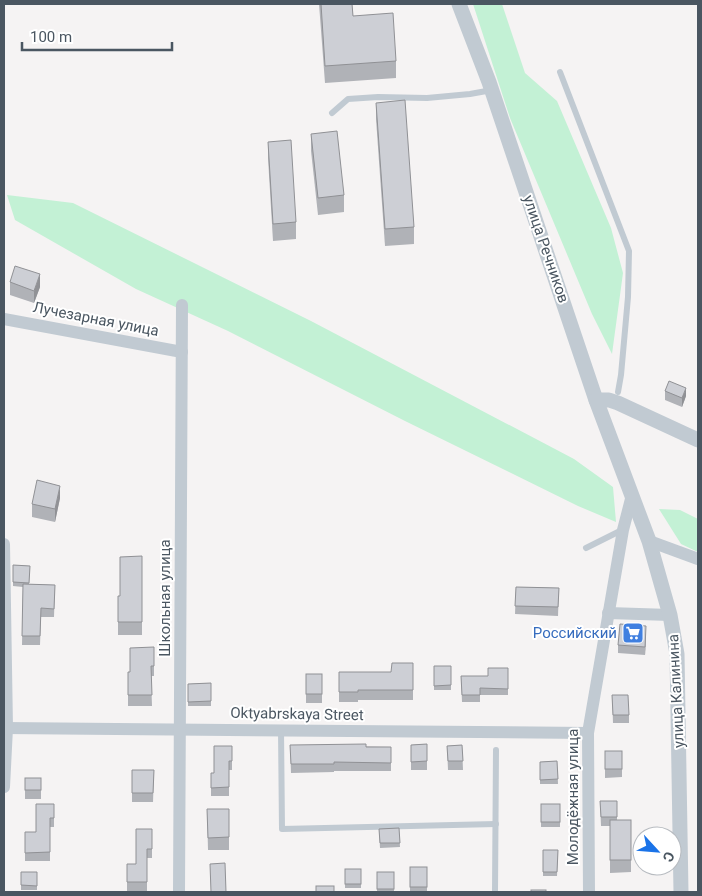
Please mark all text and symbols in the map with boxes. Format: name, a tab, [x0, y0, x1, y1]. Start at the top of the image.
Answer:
scale bar	[22, 20, 172, 52]
text: 100 m	[30, 28, 72, 46]
street label: улица Речников	[519, 193, 573, 305]
street label: Лучезарная улица	[31, 298, 161, 340]
street label: Школьная улица	[156, 539, 174, 657]
supermarket icon: Российский	[621, 621, 645, 645]
place label: Российский	[533, 624, 617, 642]
street label: улица Калинина	[664, 634, 688, 748]
street label: Oktyabrskaya Street	[230, 704, 364, 724]
street label: Молодёжная улица	[564, 729, 582, 865]
north arrow	[632, 826, 682, 876]
text: С	[659, 849, 678, 864]

